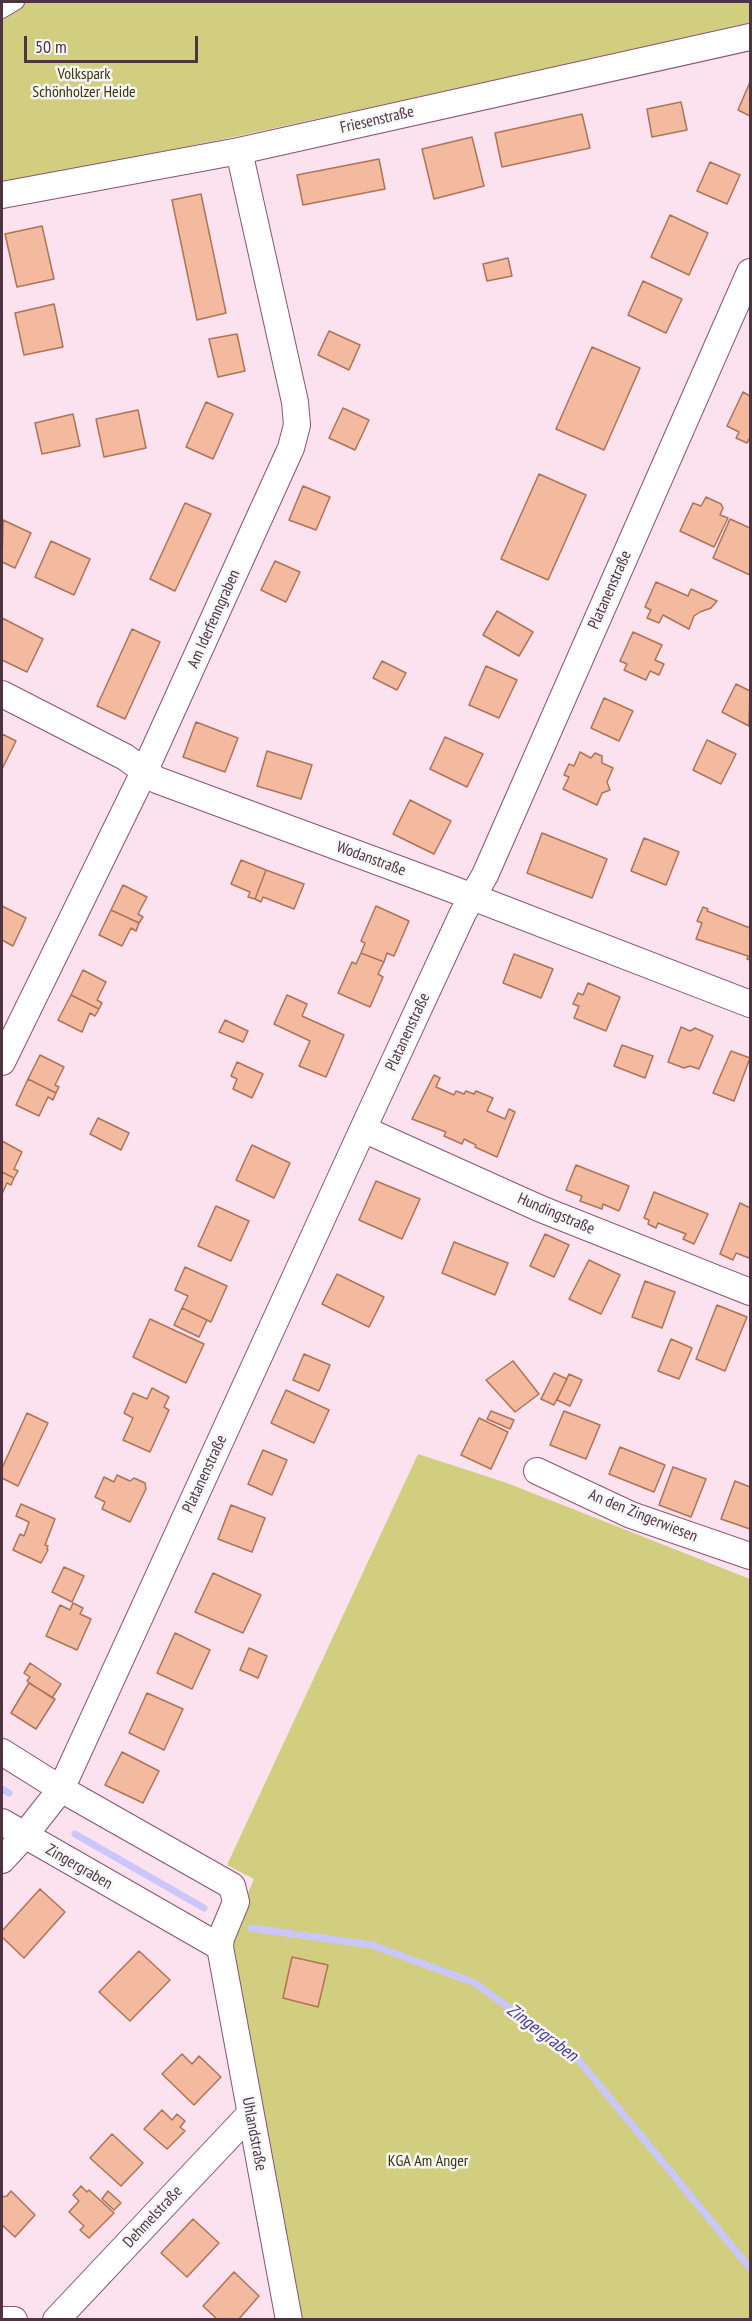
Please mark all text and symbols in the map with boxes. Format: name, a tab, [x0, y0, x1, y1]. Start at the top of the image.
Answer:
scale bar	[27, 24, 201, 62]
text: 50 m	[35, 35, 67, 58]
park label: Volkspark Schönholzer Heide	[32, 64, 136, 102]
street label: Friesenstraße	[338, 102, 416, 138]
street label: Platanenstraße	[584, 548, 636, 632]
street label: Am Iderfenngraben	[184, 567, 244, 671]
street label: Wodanstraße	[334, 838, 408, 880]
street label: Platanenstraße	[382, 990, 434, 1074]
street label: Hundingstraße	[515, 1189, 597, 1239]
street label: Platanenstraße	[179, 1432, 231, 1516]
street label: An den Zingerwiesen	[586, 1485, 700, 1547]
street label: Zingergraben	[42, 1840, 116, 1894]
water label: Zingergraben	[502, 1999, 582, 2067]
street label: Uhlandstraße	[237, 2096, 271, 2172]
park label: KGA Am Anger	[388, 2151, 468, 2171]
street label: Dehmelstraße	[119, 2182, 187, 2252]

